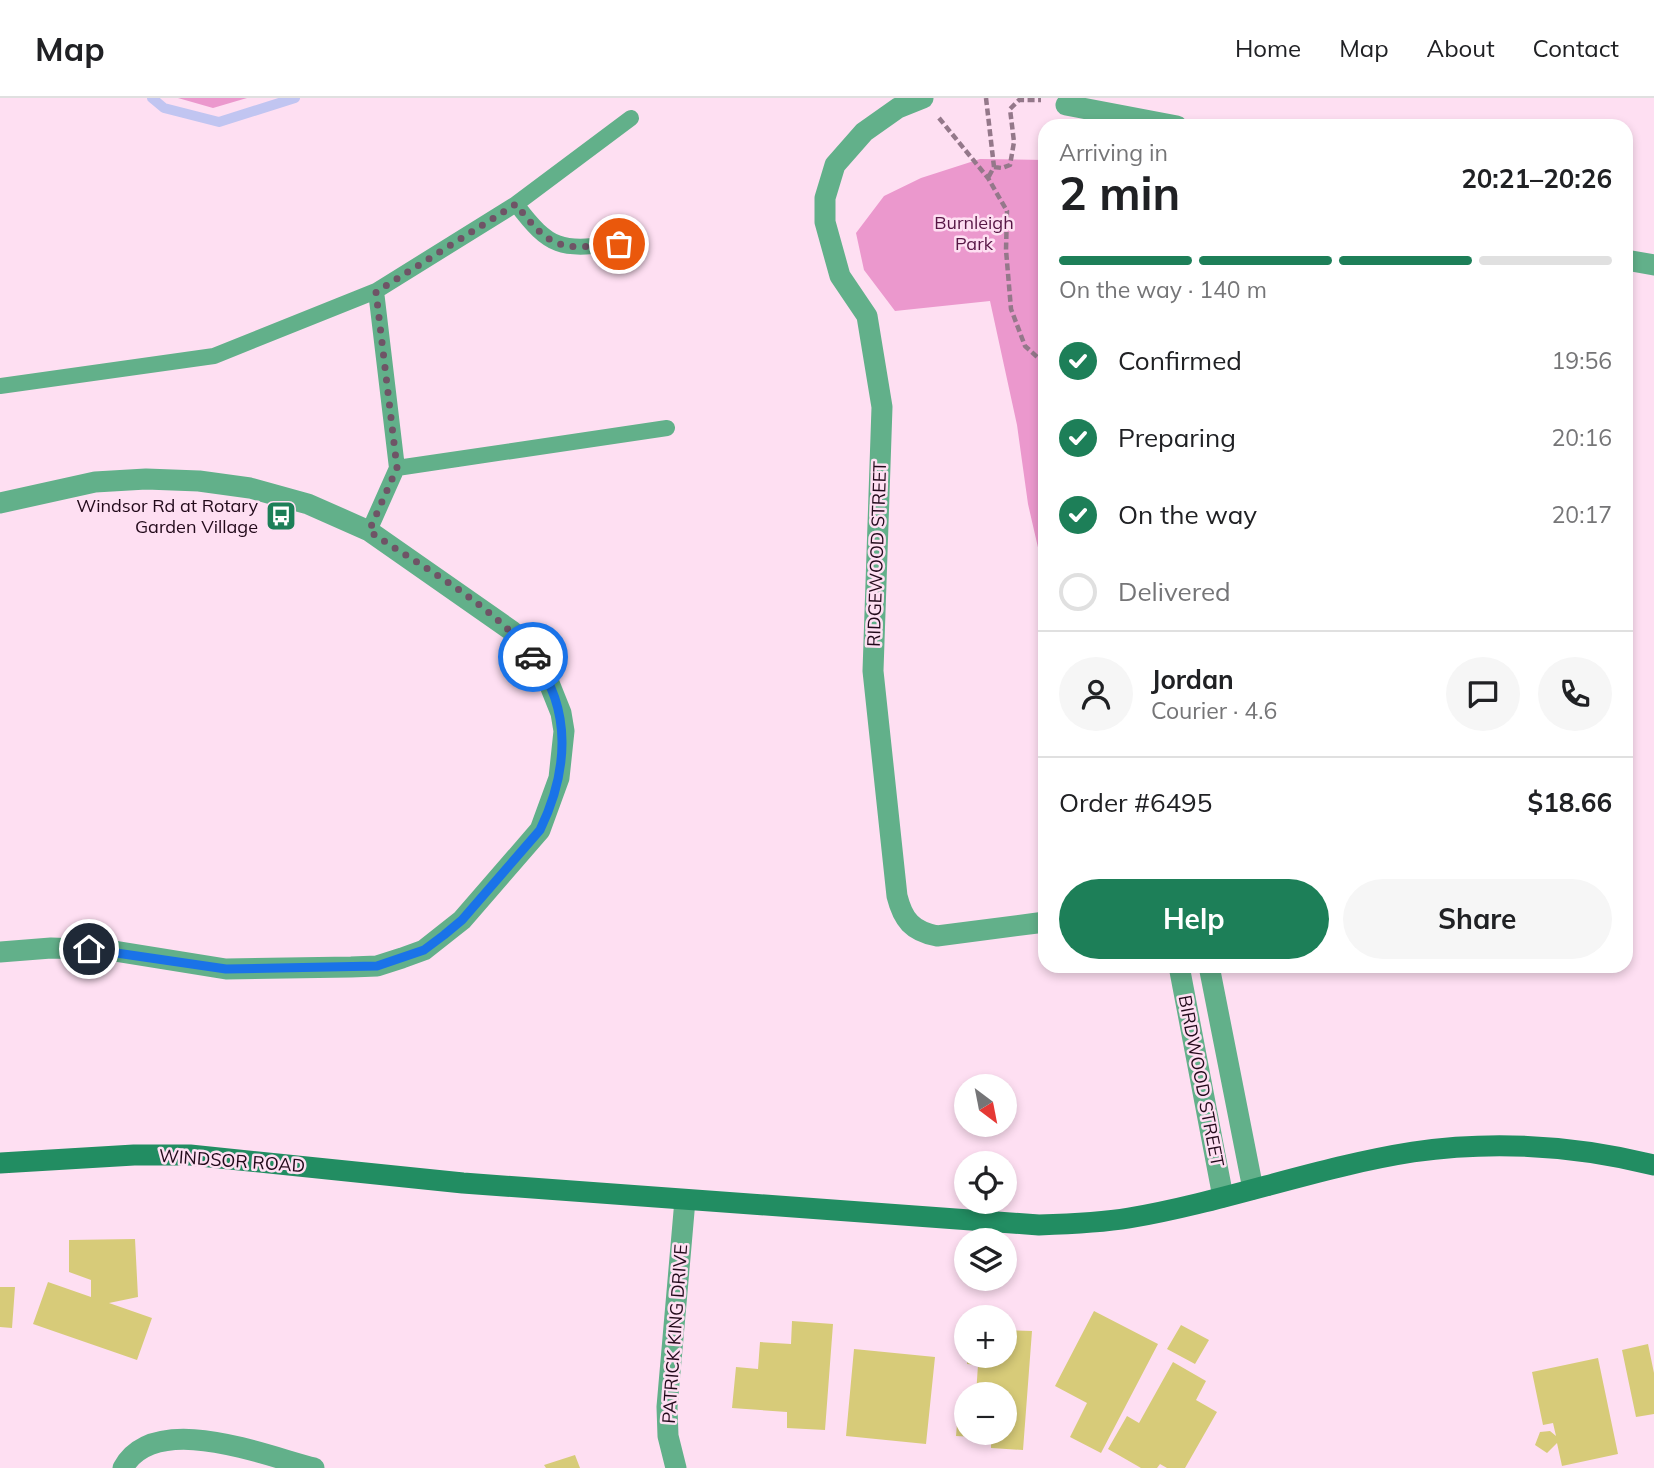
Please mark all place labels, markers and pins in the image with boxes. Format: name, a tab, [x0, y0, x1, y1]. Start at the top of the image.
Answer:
pin	[589, 214, 649, 274]
place label: Windsor Rd at Rotary Garden Village	[76, 494, 258, 538]
bus stop icon: Windsor Rd at Rotary Garden Village	[264, 499, 298, 533]
pin	[59, 919, 119, 979]

